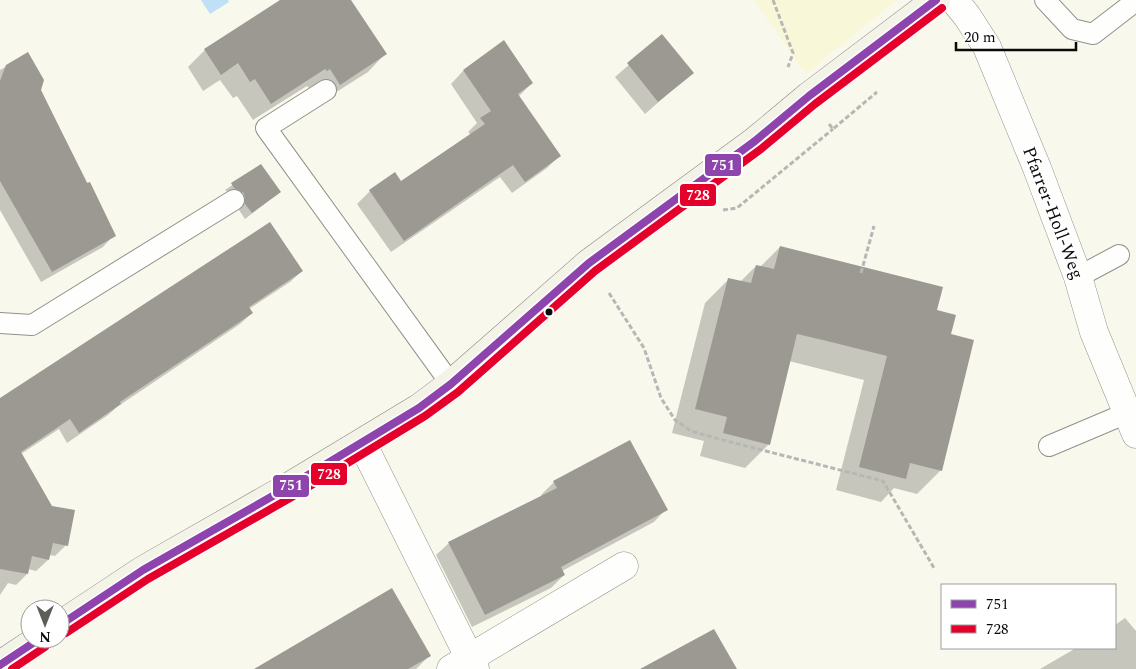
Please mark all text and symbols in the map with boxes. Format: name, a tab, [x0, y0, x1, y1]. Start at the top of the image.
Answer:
scale bar	[956, 20, 1076, 52]
text: 20 m	[964, 26, 996, 49]
street label: Pfarrer-Holl-Weg	[1015, 143, 1091, 283]
line badge: 751	[704, 153, 742, 177]
text: 751	[711, 155, 735, 176]
line badge: 728	[679, 183, 717, 207]
text: 728	[686, 185, 710, 206]
unlabelled marker	[544, 307, 554, 317]
line badge: 728	[310, 462, 348, 486]
text: 728	[317, 464, 341, 485]
line badge: 751	[272, 474, 310, 498]
text: 751	[279, 475, 303, 496]
legend	[941, 584, 1116, 649]
text: 751	[986, 593, 1009, 616]
north arrow	[20, 599, 70, 649]
text: 728	[986, 618, 1009, 641]
text: N	[39, 626, 51, 647]

